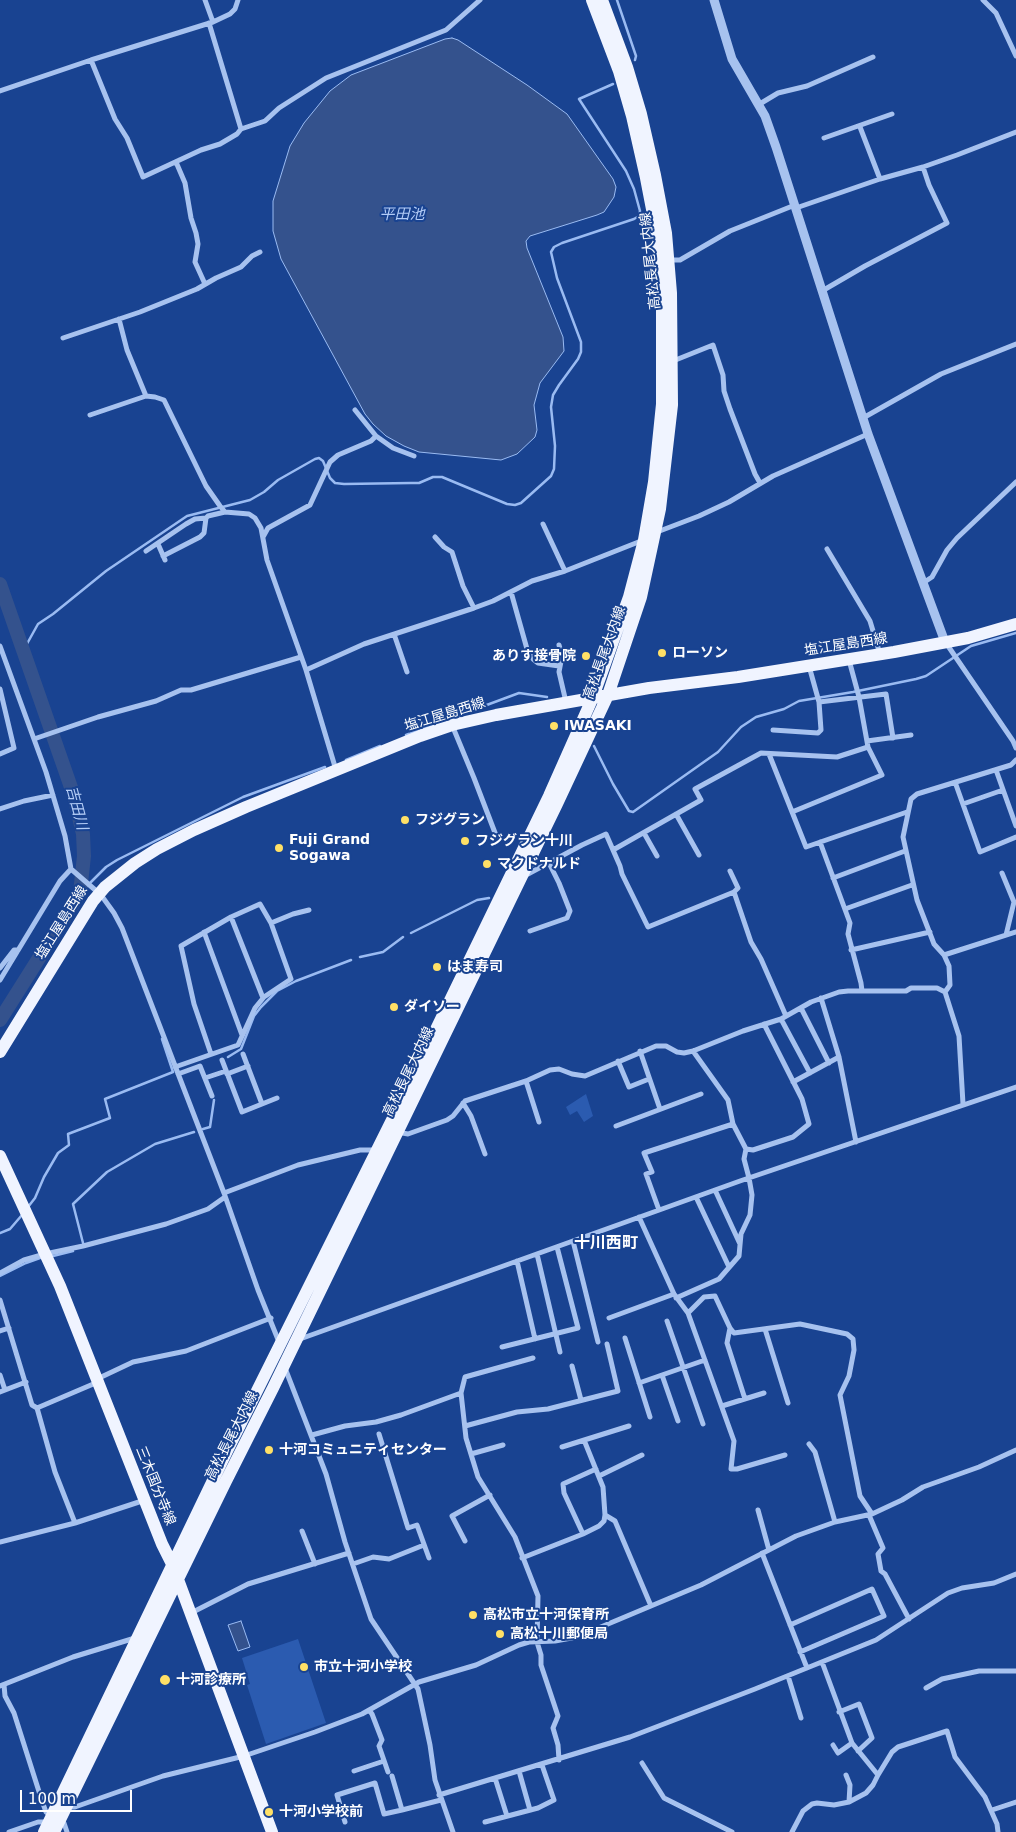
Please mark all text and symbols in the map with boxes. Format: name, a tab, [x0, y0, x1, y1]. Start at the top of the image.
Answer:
water label: 平田池	[380, 206, 424, 224]
street label: 高松長尾大内線	[638, 211, 664, 311]
street label: 高松長尾大内線	[580, 604, 630, 702]
street label: 塩江屋島西線	[803, 630, 889, 660]
place label: ローソン	[672, 645, 728, 661]
marker: ローソン	[656, 647, 668, 659]
place label: ありす接骨院	[492, 648, 576, 664]
marker: ありす接骨院	[580, 650, 592, 662]
street label: 塩江屋島西線	[402, 695, 488, 735]
place label: IWASAKI	[564, 718, 632, 734]
marker: IWASAKI	[548, 720, 560, 732]
water label: 吉田川	[61, 784, 91, 832]
place label: フジグラン	[415, 812, 485, 828]
marker: フジグラン	[399, 814, 411, 826]
place label: Fuji Grand Sogawa	[289, 832, 370, 864]
place label: フジグラン十川	[475, 833, 573, 849]
marker: フジグラン十川	[459, 835, 471, 847]
marker: Fuji Grand Sogawa	[273, 842, 285, 854]
place label: マクドナルド	[497, 856, 581, 872]
marker: マクドナルド	[481, 858, 493, 870]
street label: 塩江屋島西線	[33, 883, 91, 963]
place label: はま寿司	[447, 959, 503, 975]
marker: はま寿司	[431, 961, 443, 973]
place label: ダイソー	[404, 999, 460, 1015]
marker: ダイソー	[388, 1001, 400, 1013]
street label: 高松長尾大内線	[380, 1024, 438, 1120]
district label: 十川西町	[574, 1234, 638, 1254]
street label: 高松長尾大内線	[202, 1389, 262, 1483]
place label: 十河コミュニティセンター	[279, 1442, 447, 1458]
street label: 三木国分寺線	[131, 1444, 179, 1528]
marker: 十河コミュニティセンター	[263, 1444, 275, 1456]
place label: 高松市立十河保育所	[483, 1607, 609, 1623]
marker: 高松市立十河保育所	[467, 1609, 479, 1621]
place label: 高松十川郵便局	[510, 1626, 608, 1642]
marker: 高松十川郵便局	[494, 1628, 506, 1640]
place label: 市立十河小学校	[314, 1659, 412, 1675]
marker: 市立十河小学校	[298, 1661, 310, 1673]
place label: 十河診療所	[176, 1672, 246, 1688]
marker: 十河診療所	[158, 1673, 172, 1687]
scale bar	[22, 1780, 135, 1812]
text: 100 m	[28, 1790, 76, 1808]
place label: 十河小学校前	[279, 1804, 363, 1820]
marker: 十河小学校前	[263, 1806, 275, 1818]

